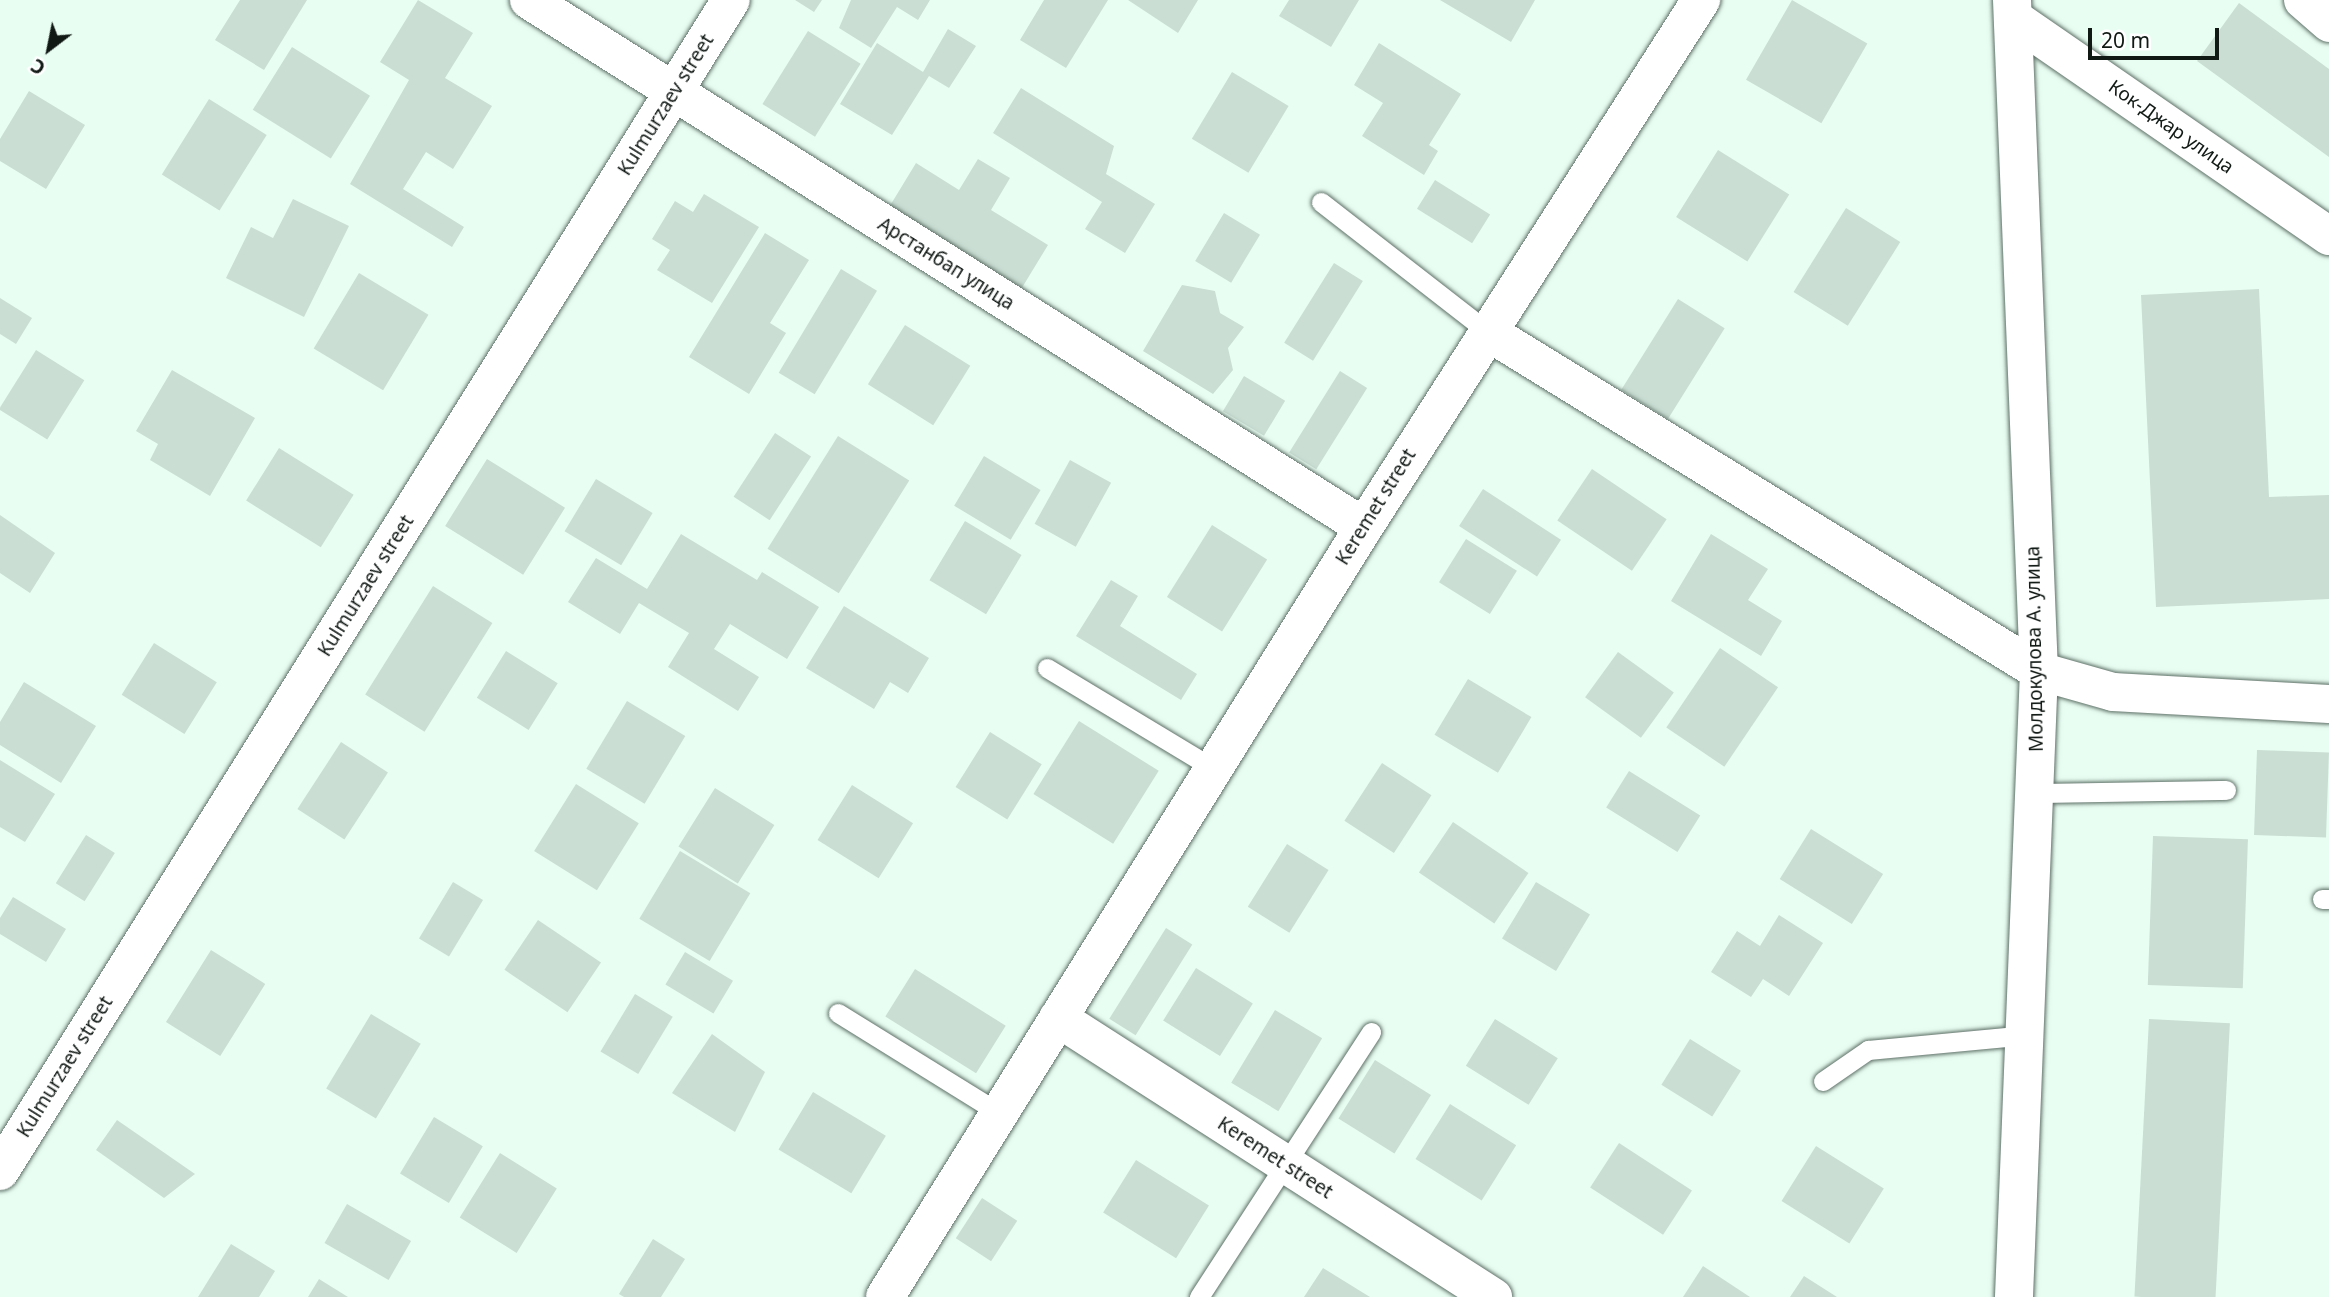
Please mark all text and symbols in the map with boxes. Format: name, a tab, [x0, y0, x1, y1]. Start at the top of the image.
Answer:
north arrow	[14, 14, 84, 84]
scale bar	[2091, 14, 2222, 58]
text: 20 m	[2101, 26, 2150, 54]
street label: Kulmurzaev street	[613, 30, 719, 180]
text: С	[26, 53, 50, 81]
street label: Кок-Джар улица	[2104, 75, 2238, 179]
street label: Арстанбап улица	[874, 213, 1018, 315]
street label: Keremet street	[1331, 445, 1421, 569]
street label: Kulmurzaev street	[313, 511, 419, 661]
street label: Молдокулова А. улица	[2022, 546, 2048, 752]
street label: Kulmurzaev street	[12, 992, 118, 1142]
street label: Keremet street	[1213, 1112, 1337, 1204]

